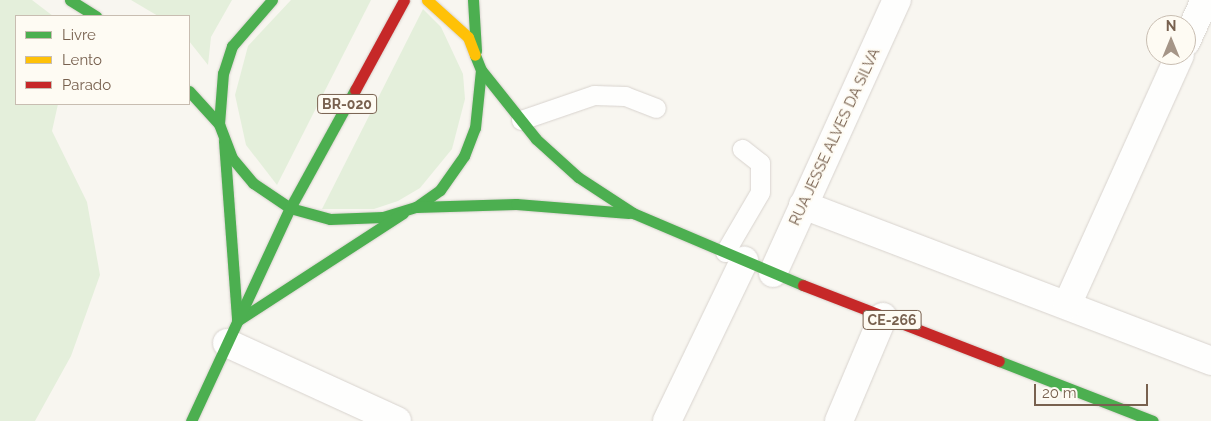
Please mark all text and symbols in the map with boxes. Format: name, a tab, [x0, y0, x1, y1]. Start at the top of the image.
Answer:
legend	[15, 15, 190, 105]
north arrow	[1146, 15, 1196, 65]
text: N	[1166, 18, 1176, 34]
text: Livre	[62, 26, 96, 44]
street label: RUA JESSE ALVES DA SILVA	[786, 45, 884, 229]
text: Lento	[62, 51, 102, 69]
text: Parado	[62, 76, 111, 94]
road number: BR-020	[317, 92, 377, 116]
road number: CE-266	[862, 308, 922, 332]
scale bar	[1036, 374, 1150, 406]
text: 20 m	[1042, 384, 1077, 402]

